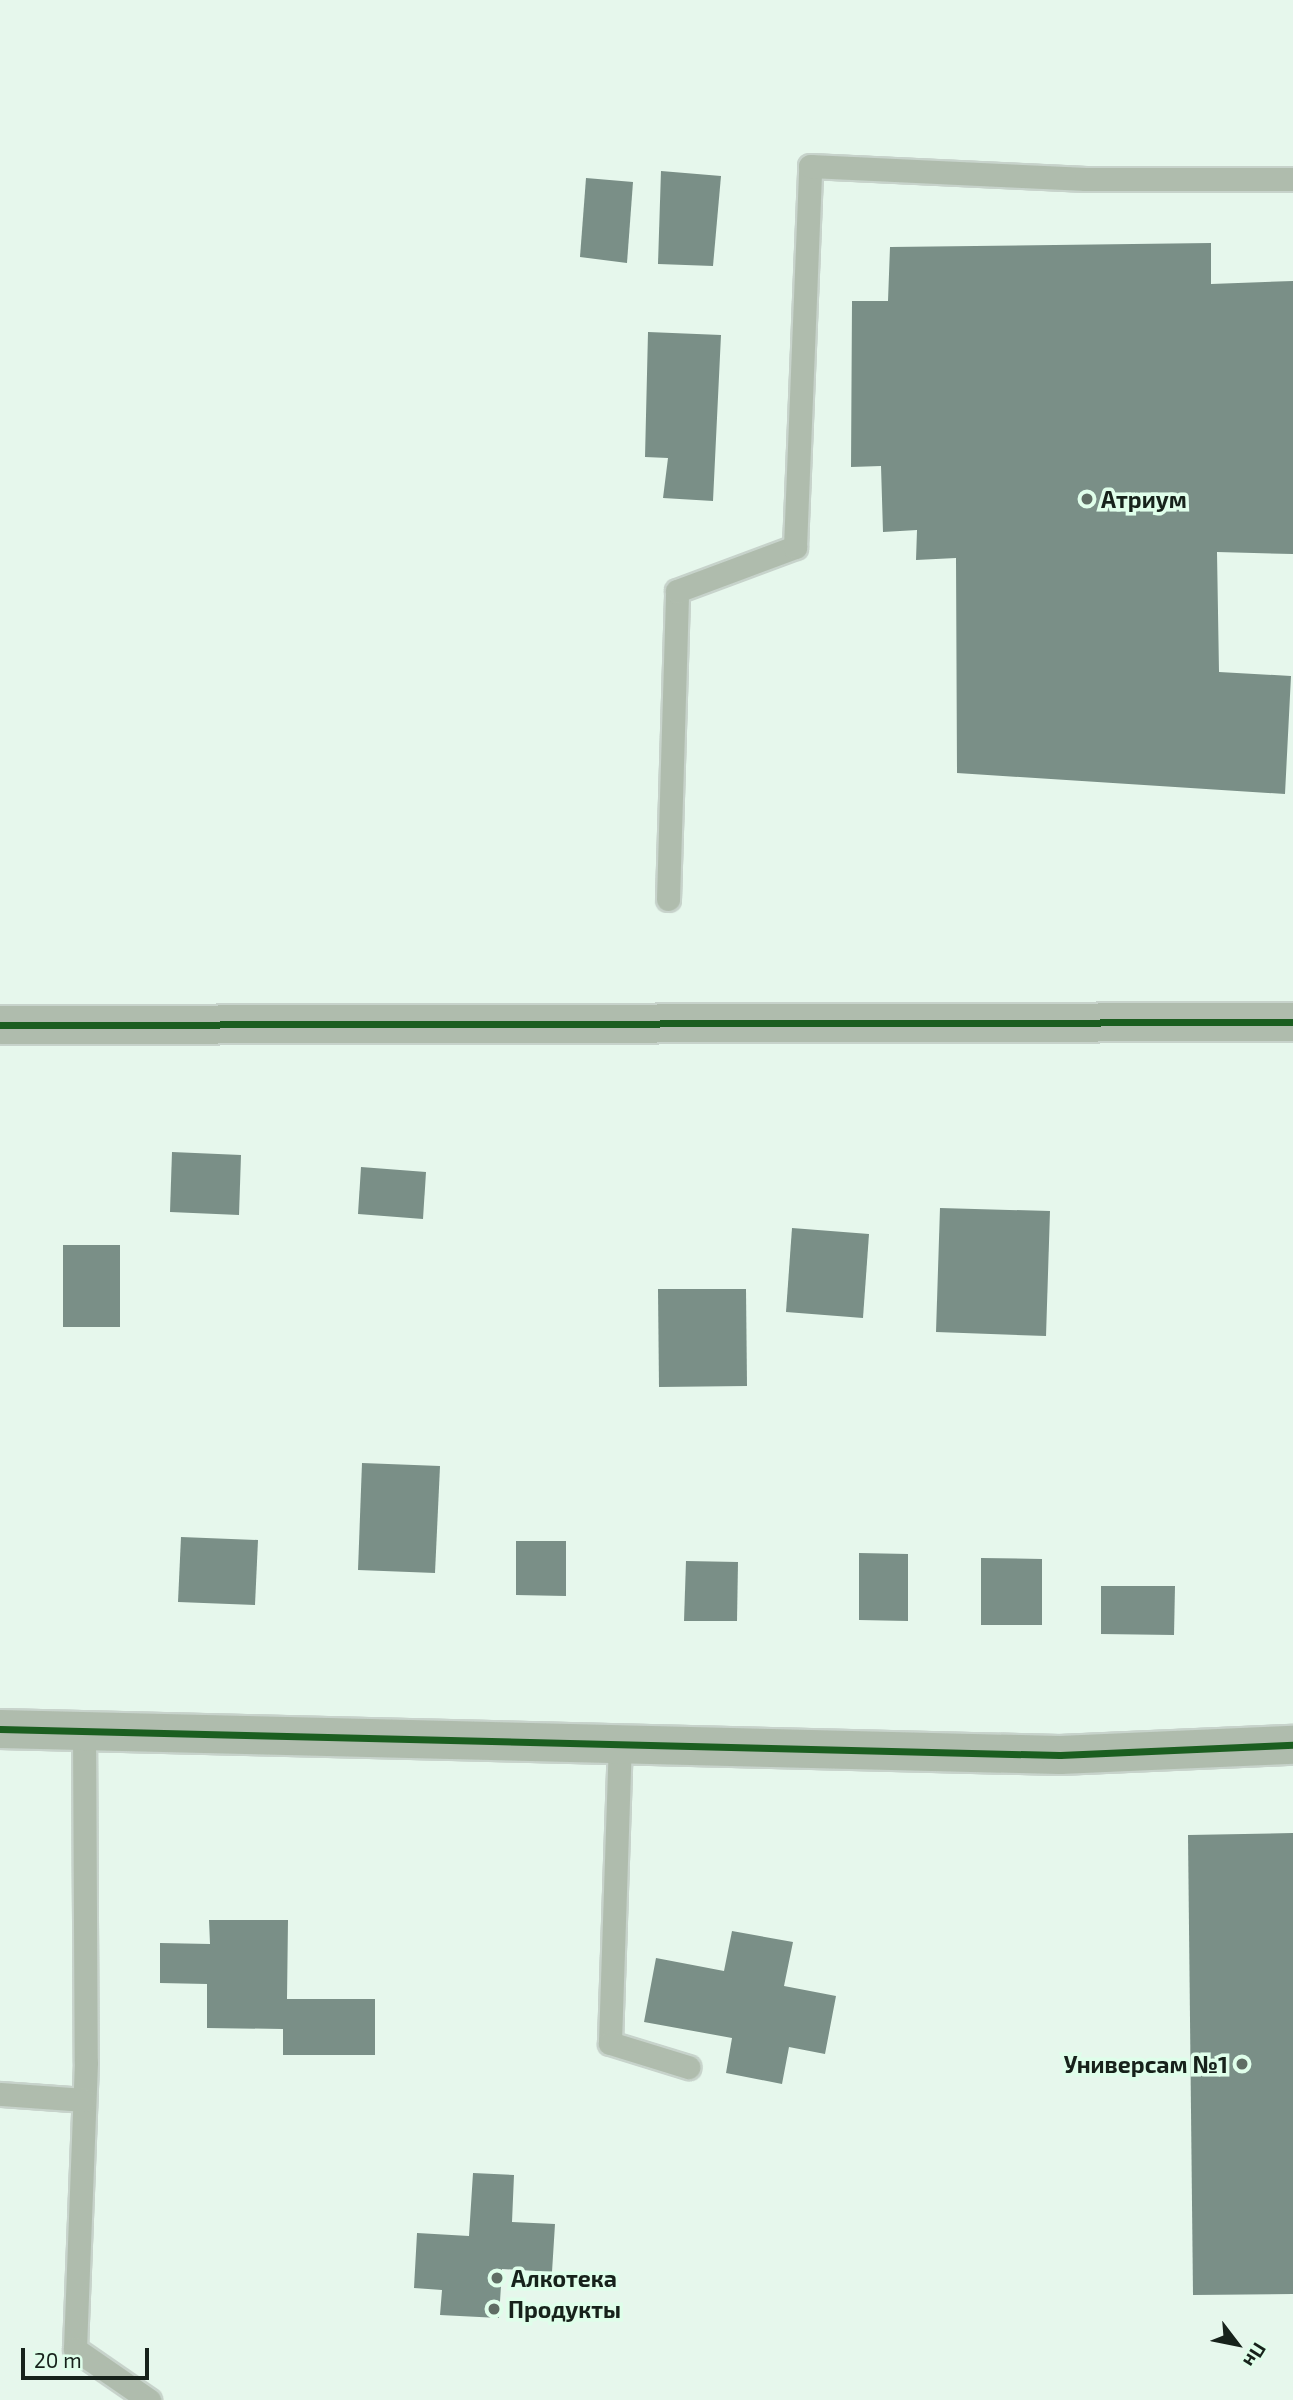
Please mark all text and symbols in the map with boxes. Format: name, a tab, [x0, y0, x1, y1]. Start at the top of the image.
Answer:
place label: Атриум	[1101, 485, 1187, 513]
marker: Атриум	[1079, 491, 1095, 507]
place label: Универсам №1	[1064, 2050, 1228, 2078]
marker: Универсам №1	[1234, 2056, 1250, 2072]
place label: Алкотека	[511, 2264, 617, 2292]
marker: Алкотека	[489, 2270, 505, 2286]
place label: Продукты	[508, 2295, 621, 2323]
marker: Продукты	[486, 2301, 502, 2317]
north arrow	[1202, 2309, 1272, 2379]
scale bar	[24, 2334, 152, 2378]
text: Пн	[1239, 2339, 1272, 2372]
text: 20 m	[34, 2347, 82, 2372]

